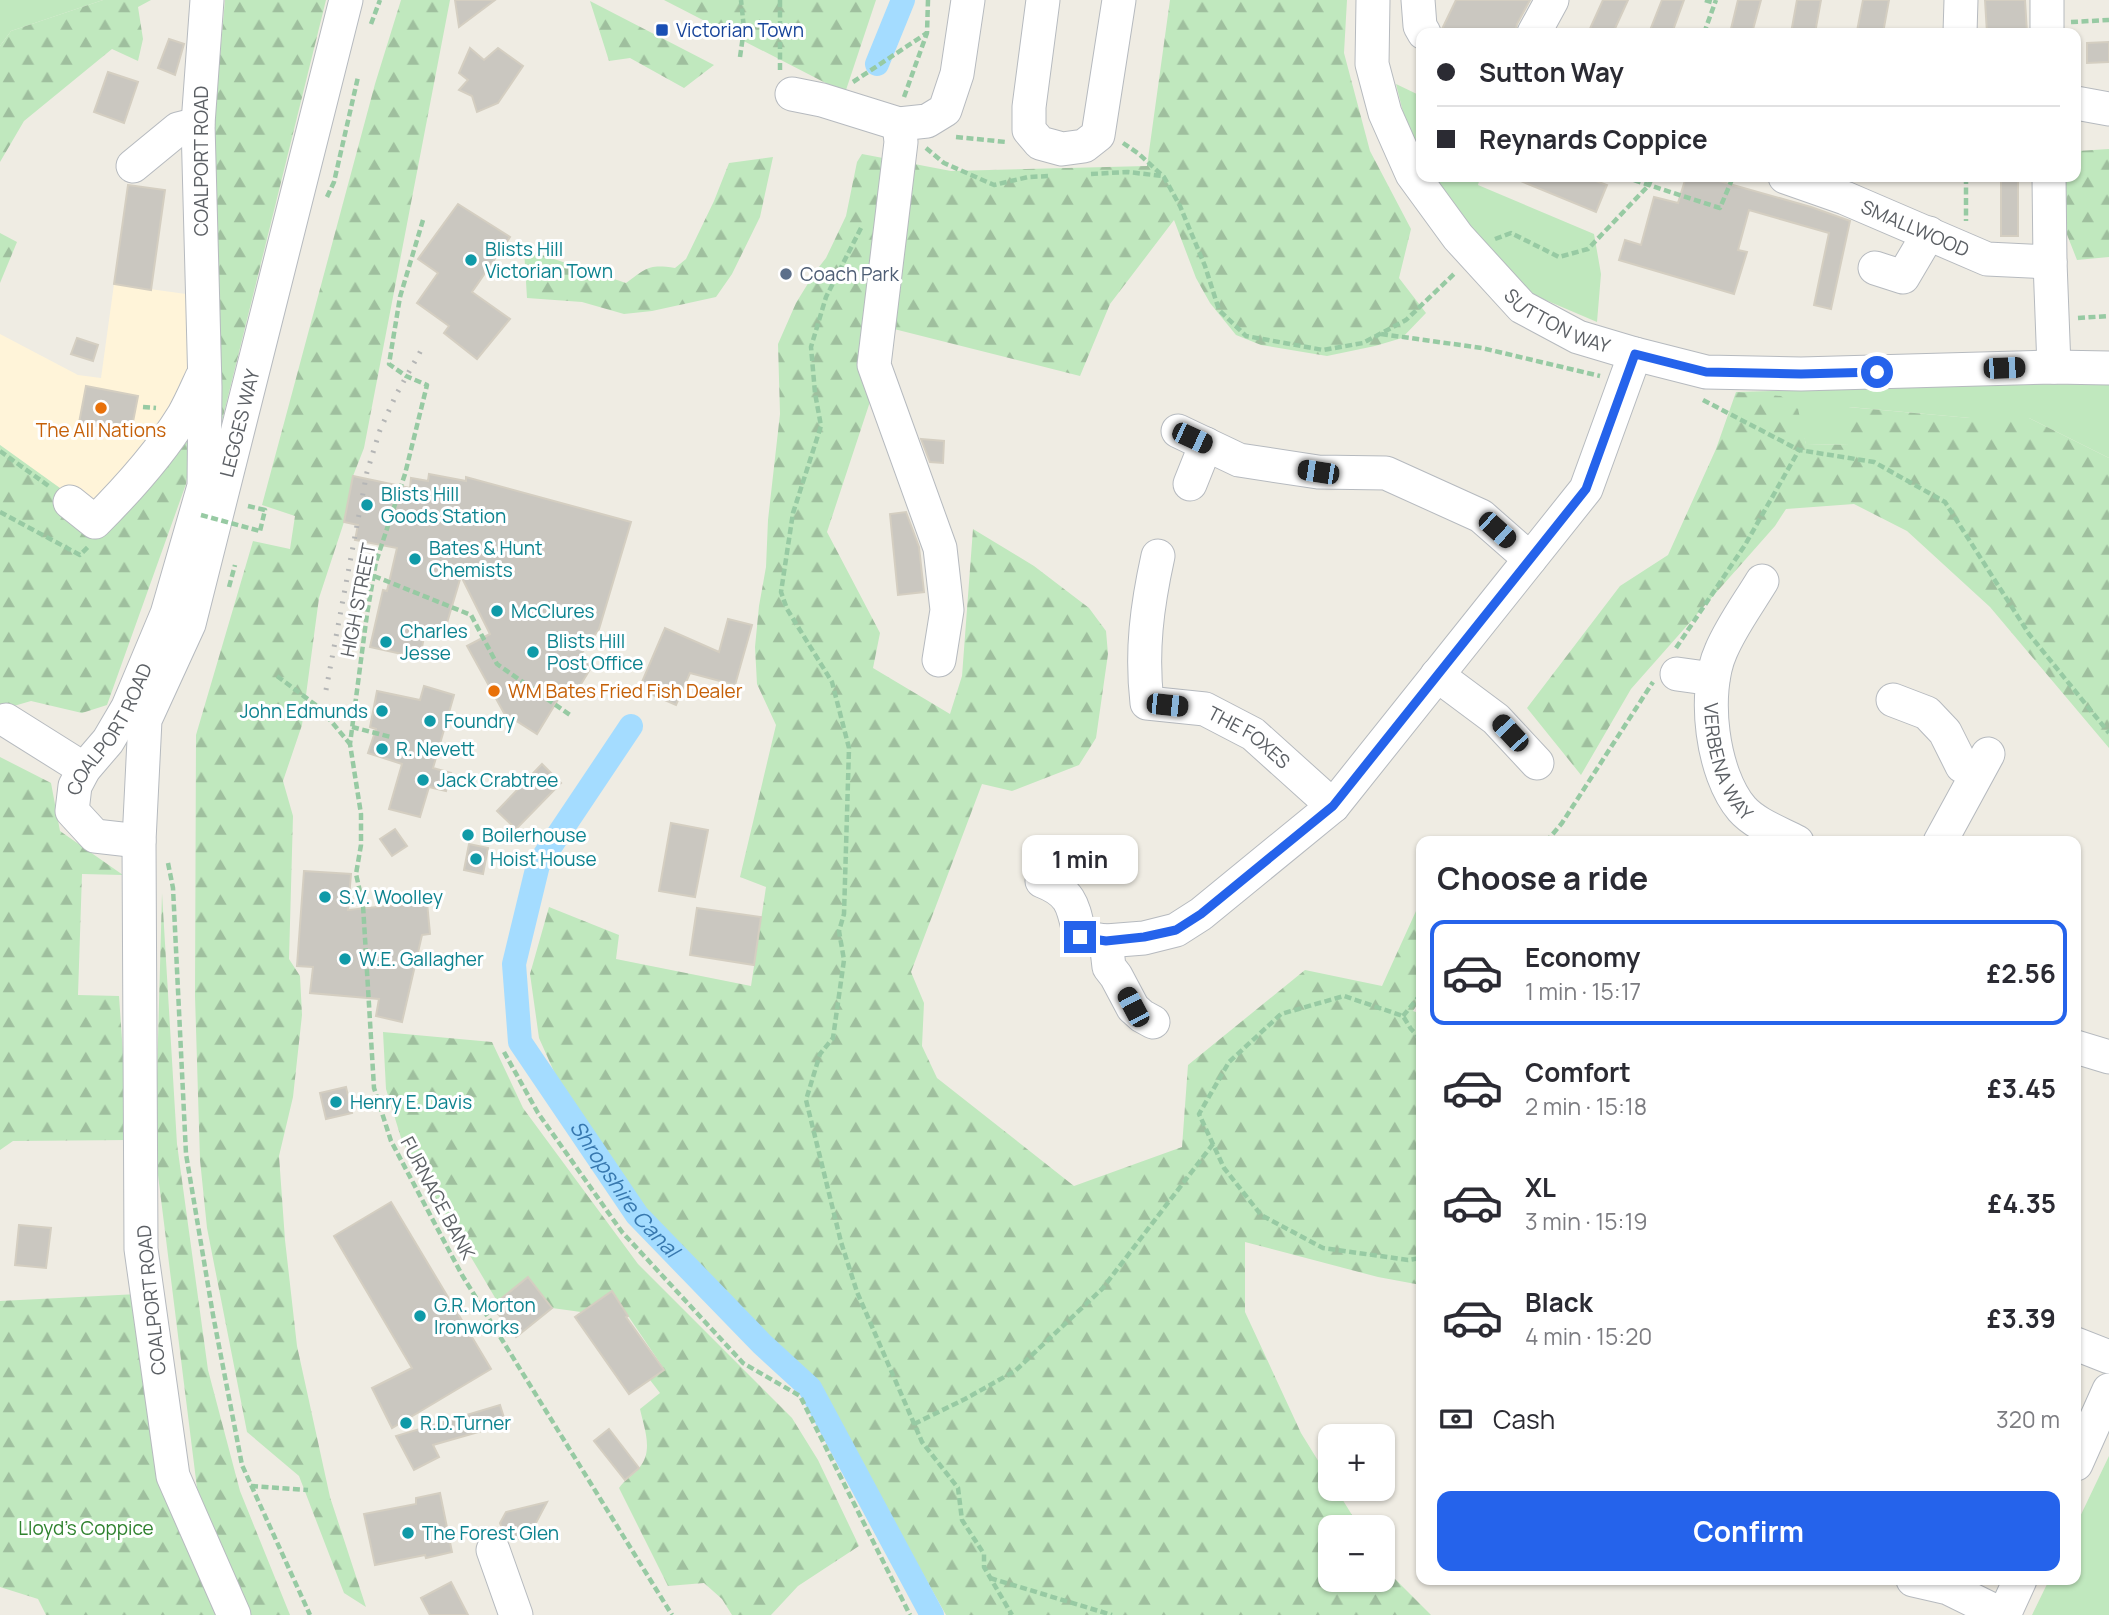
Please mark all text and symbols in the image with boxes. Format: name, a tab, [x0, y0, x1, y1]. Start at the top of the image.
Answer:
place label: Victorian Town	[676, 17, 804, 43]
marker: Victorian Town	[654, 22, 670, 38]
text: Sutton Way	[1479, 54, 1624, 90]
street label: COALPORT ROAD	[188, 86, 214, 236]
text: Reynards Coppice	[1479, 121, 1708, 157]
street label: SMALLWOOD	[1857, 193, 1973, 263]
place label: Blists Hill Victorian Town	[485, 236, 613, 284]
marker: Blists Hill Victorian Town	[463, 252, 479, 268]
place label: Coach Park	[800, 261, 899, 287]
marker: Coach Park	[778, 266, 794, 282]
street label: SUTTON WAY	[1498, 283, 1614, 359]
route start	[1861, 356, 1893, 388]
car	[1983, 357, 2026, 379]
street label: LEGGES WAY	[213, 366, 266, 480]
marker: The All Nations	[93, 400, 109, 416]
place label: The All Nations	[36, 417, 166, 443]
car	[1169, 420, 1216, 456]
car	[1296, 458, 1341, 486]
place label: Blists Hill Goods Station	[381, 481, 506, 529]
marker: Blists Hill Goods Station	[359, 497, 375, 513]
car	[1475, 508, 1520, 552]
place label: Bates & Hunt Chemists	[429, 535, 543, 583]
street label: HIGH STREET	[334, 540, 382, 659]
marker: Bates & Hunt Chemists	[407, 551, 423, 567]
place label: McClures	[511, 598, 595, 624]
marker: McClures	[489, 603, 505, 619]
place label: Charles Jesse	[400, 618, 468, 666]
place label: Blists Hill Post Office	[547, 628, 643, 676]
marker: Charles Jesse	[378, 634, 394, 650]
marker: Blists Hill Post Office	[525, 644, 541, 660]
street label: COALPORT ROAD	[61, 659, 158, 796]
place label: WM Bates Fried Fish Dealer	[508, 678, 743, 704]
marker: WM Bates Fried Fish Dealer	[486, 683, 502, 699]
car	[1146, 692, 1189, 718]
place label: John Edmunds	[240, 698, 368, 724]
street label: THE FOXES	[1204, 700, 1296, 775]
marker: John Edmunds	[374, 703, 390, 719]
street label: VERBENA WAY	[1698, 703, 1759, 827]
place label: Foundry	[444, 708, 515, 734]
car	[1488, 710, 1533, 756]
marker: Foundry	[422, 713, 438, 729]
place label: R. Nevett	[396, 736, 475, 762]
marker: R. Nevett	[374, 741, 390, 757]
place label: Jack Crabtree	[437, 767, 558, 793]
marker: Jack Crabtree	[415, 772, 431, 788]
place label: Boilerhouse	[482, 822, 587, 848]
marker: Boilerhouse	[460, 827, 476, 843]
callout: 1 min	[1022, 836, 1138, 884]
text: 1 min	[1052, 843, 1108, 875]
place label: Hoist House	[490, 846, 597, 872]
marker: Hoist House	[468, 851, 484, 867]
text: Choose a ride	[1437, 856, 1648, 900]
place label: S.V. Woolley	[339, 884, 443, 910]
marker: S.V. Woolley	[317, 889, 333, 905]
route end	[1064, 921, 1096, 953]
text: Economy	[1525, 939, 1640, 975]
icon: car	[1441, 941, 1504, 1004]
place label: W.E. Gallagher	[359, 946, 484, 972]
marker: W.E. Gallagher	[337, 951, 353, 967]
text: £2.56	[1986, 955, 2056, 991]
text: 1 min · 15:17	[1525, 975, 1641, 1007]
car	[1114, 984, 1153, 1030]
text: Comfort	[1525, 1054, 1631, 1090]
icon: car	[1441, 1056, 1504, 1119]
text: £3.45	[1987, 1070, 2056, 1106]
place label: Henry E. Davis	[350, 1089, 472, 1115]
text: 2 min · 15:18	[1525, 1090, 1647, 1122]
marker: Henry E. Davis	[328, 1094, 344, 1110]
water label: Shropshire Canal	[564, 1115, 688, 1265]
street label: FURNACE BANK	[395, 1132, 482, 1265]
text: XL	[1525, 1169, 1556, 1205]
icon: car	[1441, 1171, 1504, 1234]
text: £4.35	[1988, 1185, 2056, 1221]
text: 3 min · 15:19	[1525, 1205, 1648, 1237]
street label: COALPORT ROAD	[130, 1224, 172, 1376]
text: Black	[1525, 1284, 1593, 1320]
icon: car	[1441, 1286, 1504, 1349]
place label: G.R. Morton Ironworks	[434, 1292, 536, 1340]
text: £3.39	[1987, 1300, 2056, 1336]
marker: G.R. Morton Ironworks	[412, 1308, 428, 1324]
text: 4 min · 15:20	[1525, 1320, 1652, 1352]
icon: cash	[1437, 1400, 1475, 1438]
text: Cash	[1493, 1401, 1555, 1437]
text: 320 m	[1996, 1403, 2060, 1435]
place label: R.D.Turner	[420, 1410, 511, 1436]
marker: R.D.Turner	[398, 1415, 414, 1431]
map controls	[1318, 1424, 1395, 1592]
button: +	[1318, 1424, 1395, 1501]
button: Confirm	[1437, 1491, 2060, 1571]
park label: Lloyd's Coppice	[18, 1515, 154, 1541]
button: −	[1318, 1515, 1395, 1592]
place label: The Forest Glen	[422, 1520, 559, 1546]
marker: The Forest Glen	[400, 1525, 416, 1541]

